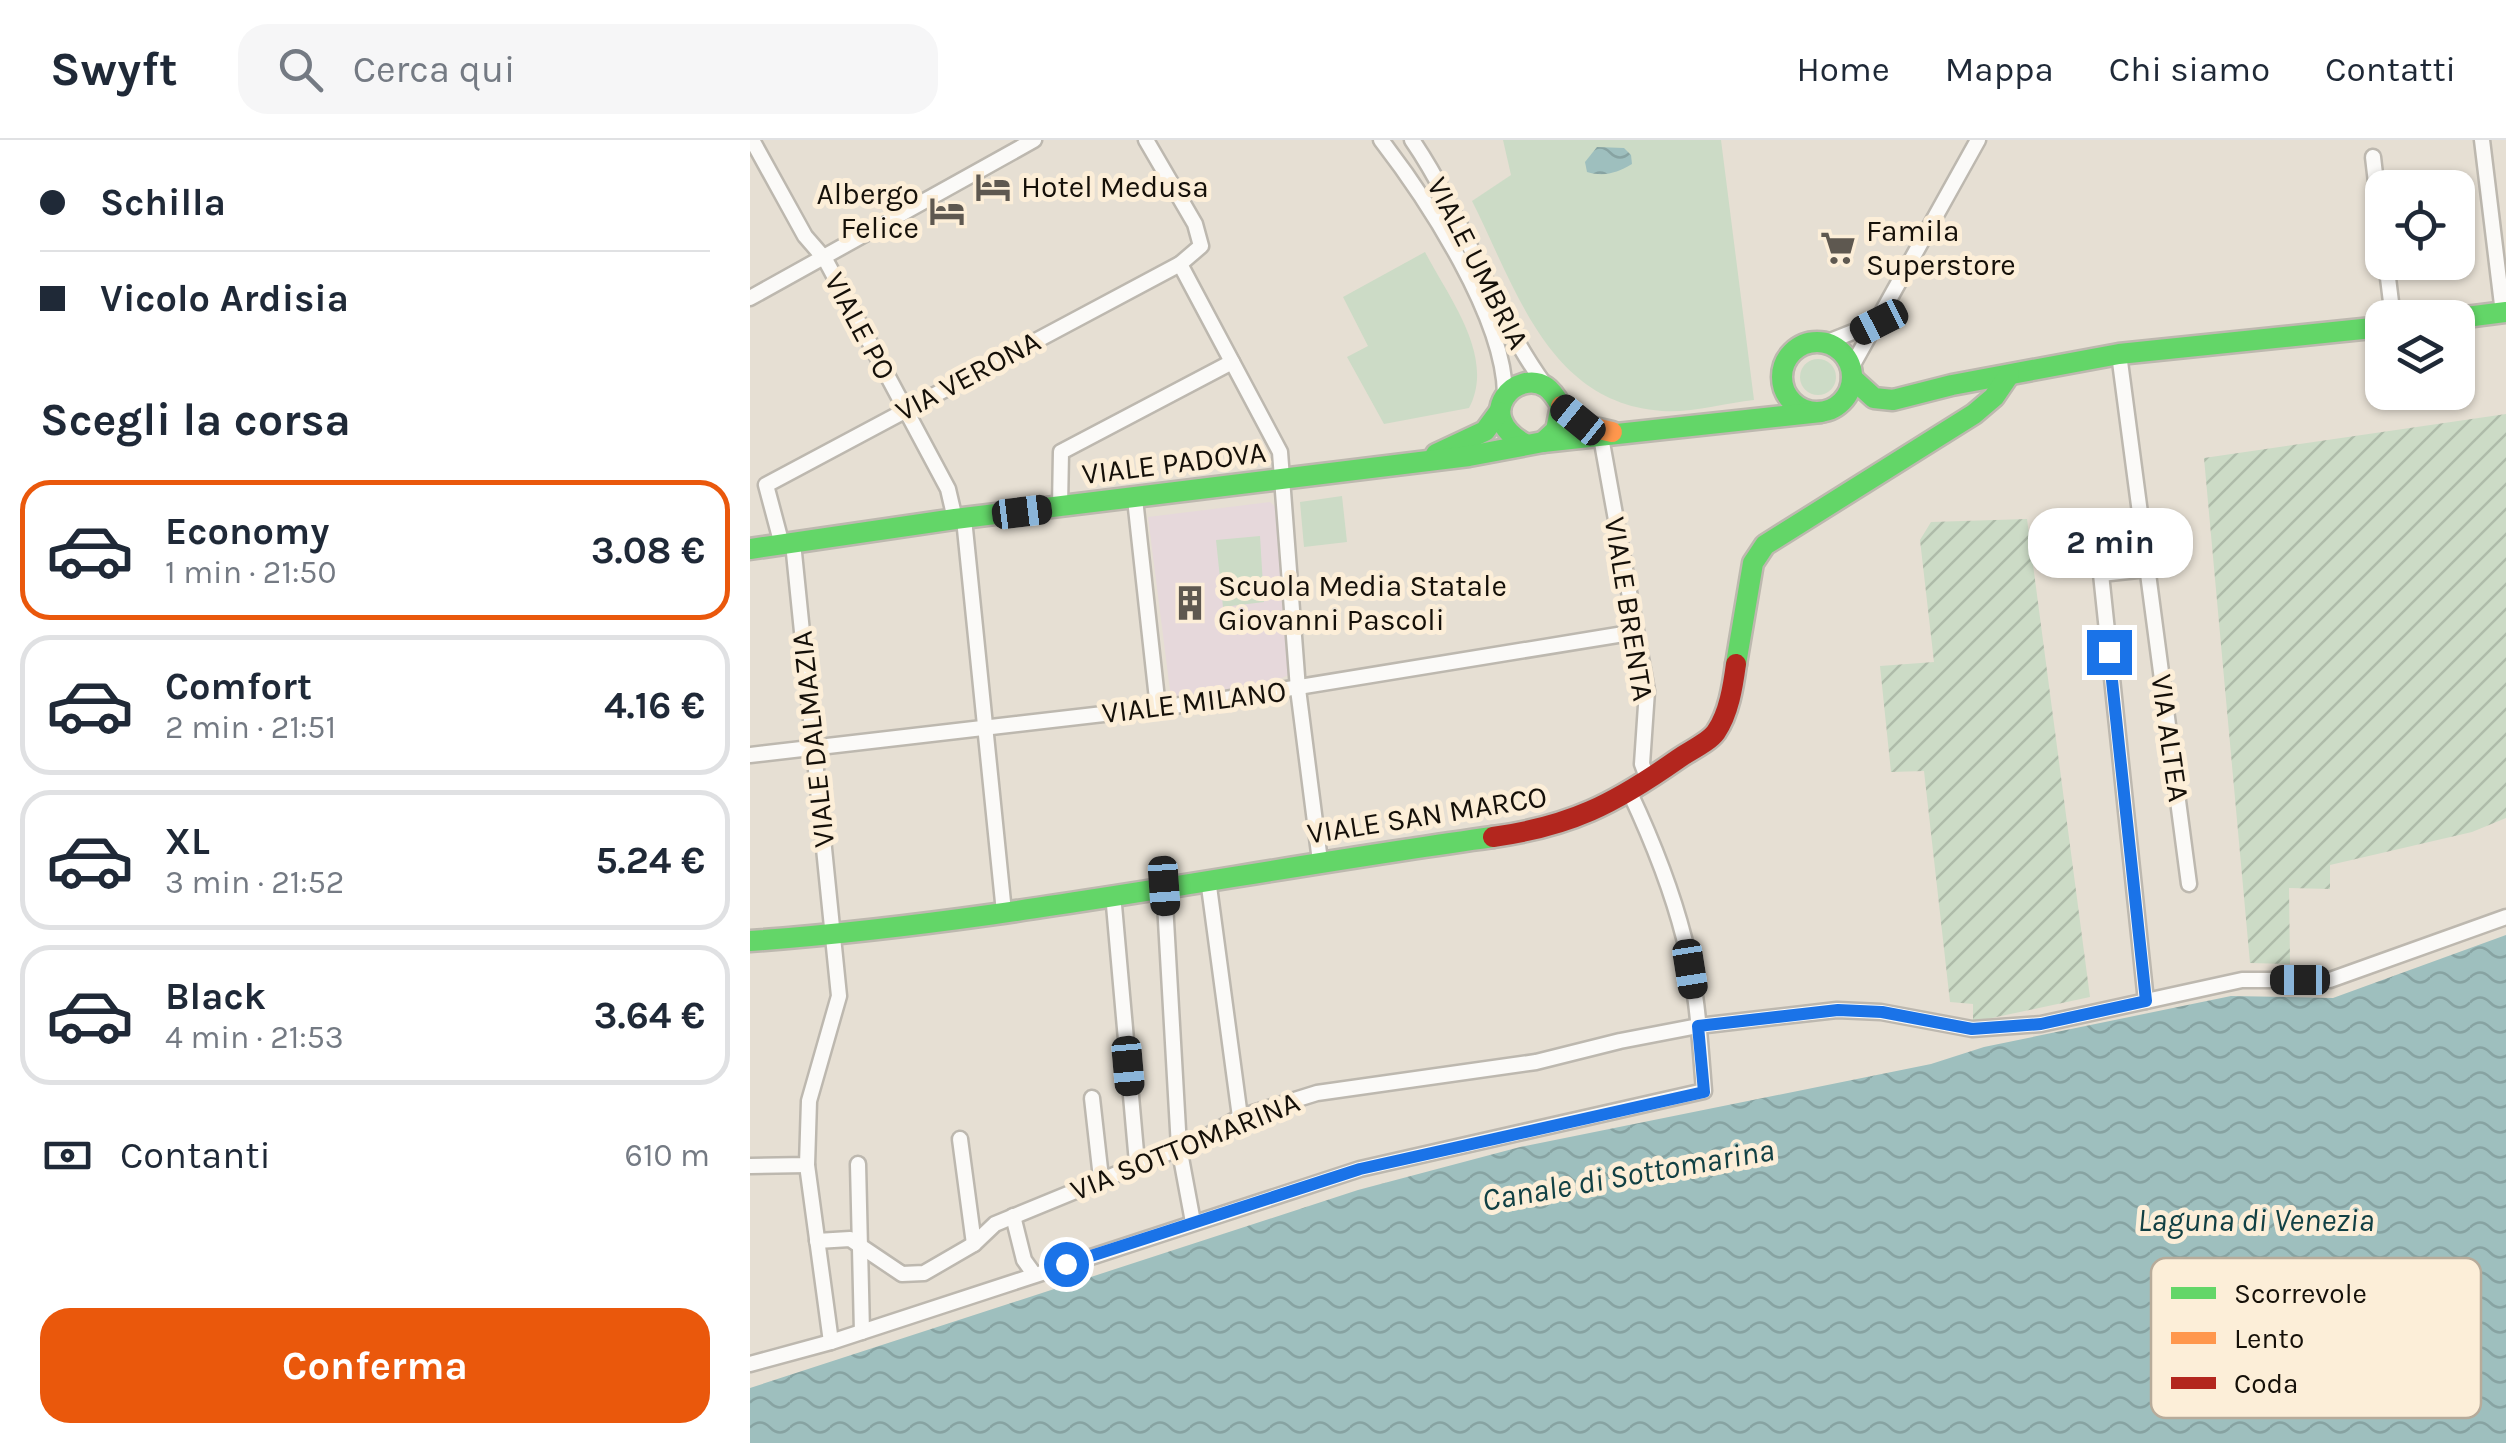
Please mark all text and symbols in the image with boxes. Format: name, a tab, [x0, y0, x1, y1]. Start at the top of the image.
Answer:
search box	[238, 24, 938, 114]
text: Swyft	[50, 41, 178, 97]
icon: search	[273, 42, 328, 97]
text: Cerca qui	[353, 47, 515, 92]
text: Home	[1796, 49, 1890, 90]
text: Mappa	[1945, 49, 2054, 90]
text: Chi siamo	[2109, 49, 2270, 90]
text: Contatti	[2325, 49, 2456, 90]
hotel icon: Hotel Medusa	[974, 168, 1012, 206]
place label: Hotel Medusa	[1021, 169, 1209, 205]
map controls	[2365, 170, 2475, 410]
button: locate	[2365, 170, 2475, 280]
street label: VIALE UMBRIA	[1419, 171, 1537, 355]
place label: Albergo Felice	[816, 176, 919, 246]
text: Schilla	[100, 180, 226, 225]
hotel icon: Albergo Felice	[928, 192, 966, 230]
place label: Famila Superstore	[1866, 213, 2016, 283]
supermarket icon: Famila Superstore	[1819, 229, 1857, 267]
street label: VIALE PO	[817, 266, 903, 386]
text: Vicolo Ardisia	[100, 276, 349, 321]
car	[1845, 295, 1913, 349]
button: layers	[2365, 300, 2475, 410]
street label: VIA VERONA	[889, 323, 1047, 429]
car	[1545, 389, 1611, 451]
text: Scegli la corsa	[40, 394, 351, 446]
street label: VIALE PADOVA	[1080, 434, 1268, 492]
car	[990, 493, 1054, 531]
icon: car	[45, 505, 135, 595]
callout: 2 min	[2026, 507, 2192, 577]
text: Economy	[165, 509, 329, 554]
street label: VIALE BRENTA	[1597, 514, 1661, 704]
text: 2 min	[2066, 524, 2155, 561]
text: 3.08 €	[591, 528, 705, 573]
text: 1 min · 21:50	[165, 554, 336, 591]
place label: Scuola Media Statale Giovanni Pascoli	[1218, 568, 1507, 638]
building icon: Scuola Media Statale Giovanni Pascoli	[1171, 584, 1209, 622]
street label: VIALE DALMAZIA	[784, 629, 842, 849]
route end	[2087, 630, 2132, 675]
icon: car	[45, 660, 135, 750]
text: Comfort	[165, 664, 312, 709]
street label: VIA ALTEA	[2143, 672, 2197, 804]
street label: VIALE MILANO	[1100, 673, 1288, 731]
text: 4.16 €	[604, 683, 705, 728]
text: 2 min · 21:51	[165, 709, 336, 746]
street label: VIALE SAN MARCO	[1305, 778, 1549, 852]
icon: car	[45, 815, 135, 905]
text: XL	[165, 819, 210, 864]
text: 5.24 €	[595, 838, 705, 883]
car	[1147, 855, 1181, 917]
text: 3 min · 21:52	[165, 864, 344, 901]
car	[1670, 937, 1710, 1001]
car	[2270, 965, 2330, 995]
icon: car	[45, 970, 135, 1060]
text: Black	[165, 974, 266, 1019]
text: 3.64 €	[594, 993, 705, 1038]
text: 4 min · 21:53	[165, 1019, 344, 1056]
car	[1110, 1035, 1146, 1097]
street label: VIA SOTTOMARINA	[1065, 1084, 1305, 1208]
icon: cash	[40, 1128, 95, 1183]
water label: Canale di Sottomarina	[1479, 1131, 1777, 1219]
text: Contanti	[120, 1133, 271, 1178]
text: 610 m	[625, 1137, 710, 1174]
water label: Laguna di Venezia	[2138, 1202, 2374, 1239]
route start	[1044, 1242, 1089, 1287]
legend	[2151, 1258, 2481, 1418]
text: Scorrevole	[2234, 1277, 2367, 1310]
button: Conferma	[40, 1308, 710, 1423]
text: Lento	[2234, 1322, 2304, 1355]
text: Coda	[2234, 1367, 2298, 1400]

